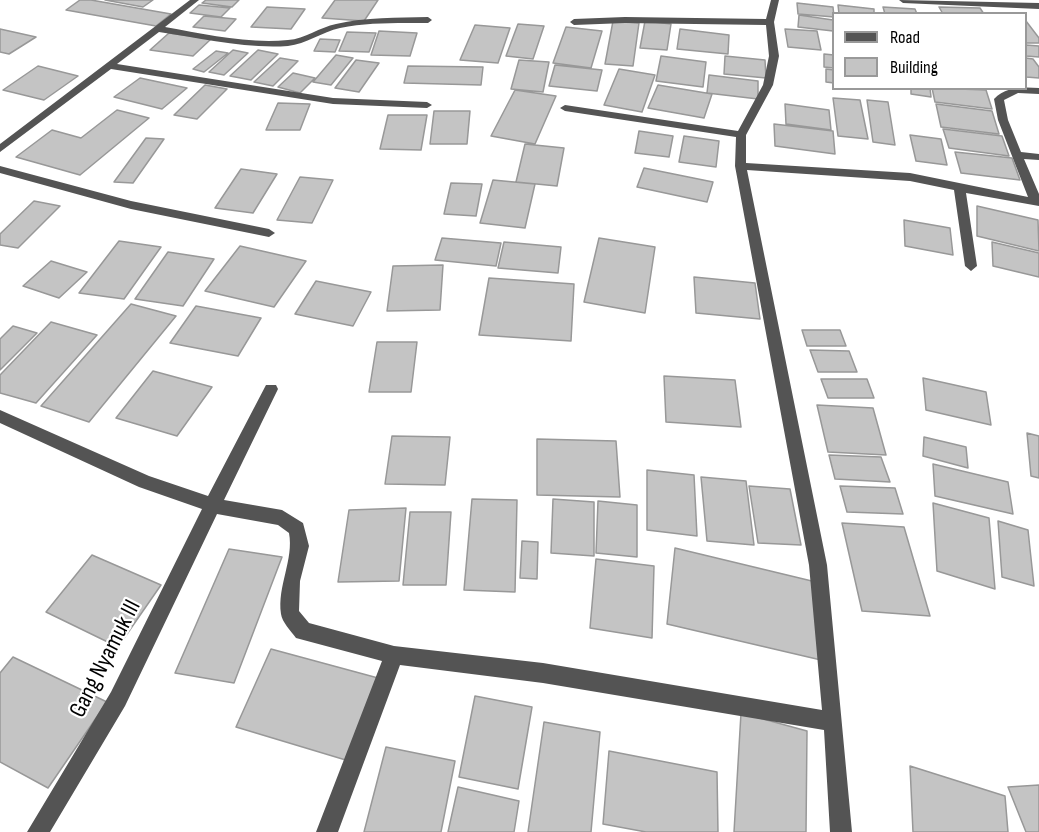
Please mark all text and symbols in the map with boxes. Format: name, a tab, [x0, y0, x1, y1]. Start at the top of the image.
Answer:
legend	[832, 12, 1027, 90]
text: Road	[890, 27, 920, 48]
text: Building	[890, 57, 938, 78]
street label: Gang Nyamuk III	[64, 595, 148, 723]

